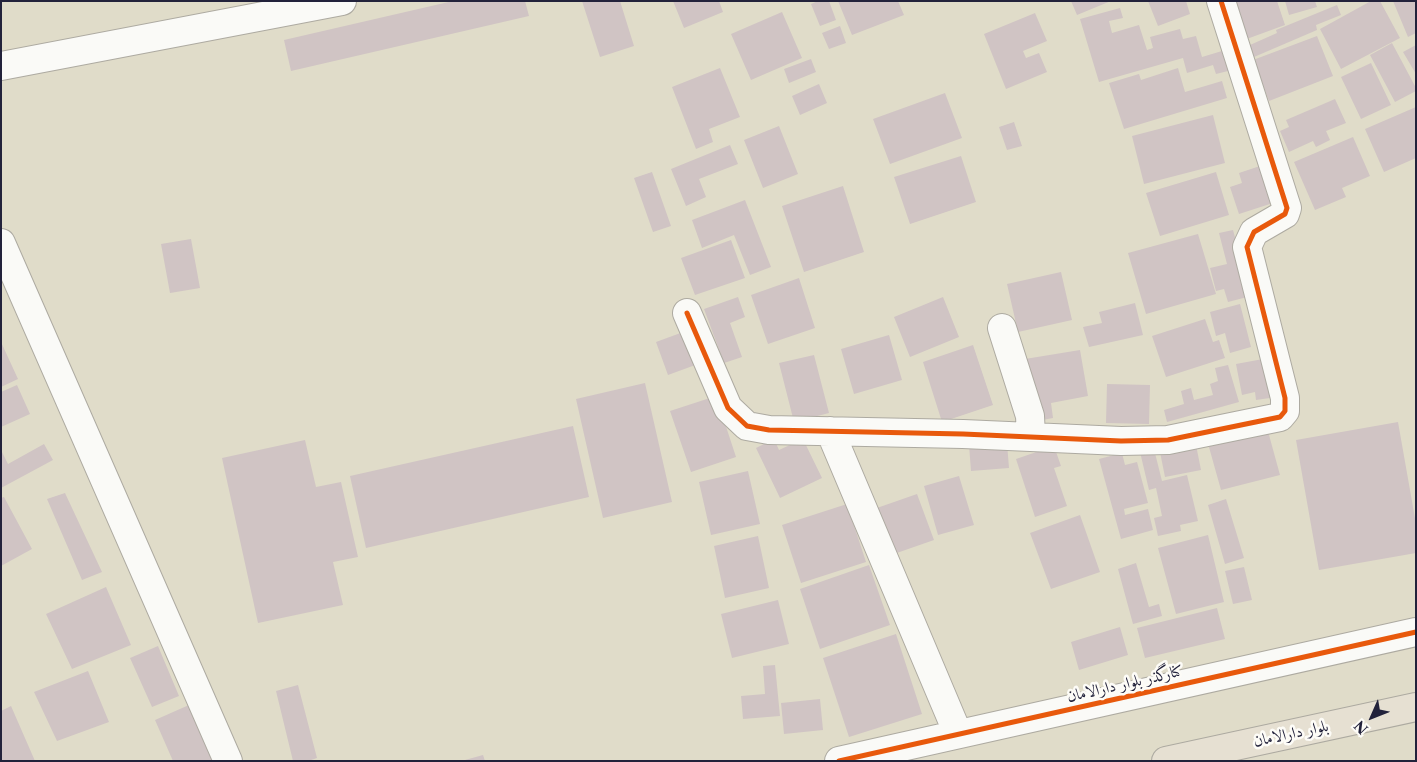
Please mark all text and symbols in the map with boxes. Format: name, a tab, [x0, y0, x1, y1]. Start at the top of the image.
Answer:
street label: کنارگذر بلوار دارالامان	[1065, 661, 1185, 707]
north arrow	[1347, 692, 1397, 742]
street label: بلوار دارالامان	[1252, 717, 1330, 751]
text: N	[1351, 717, 1372, 738]

